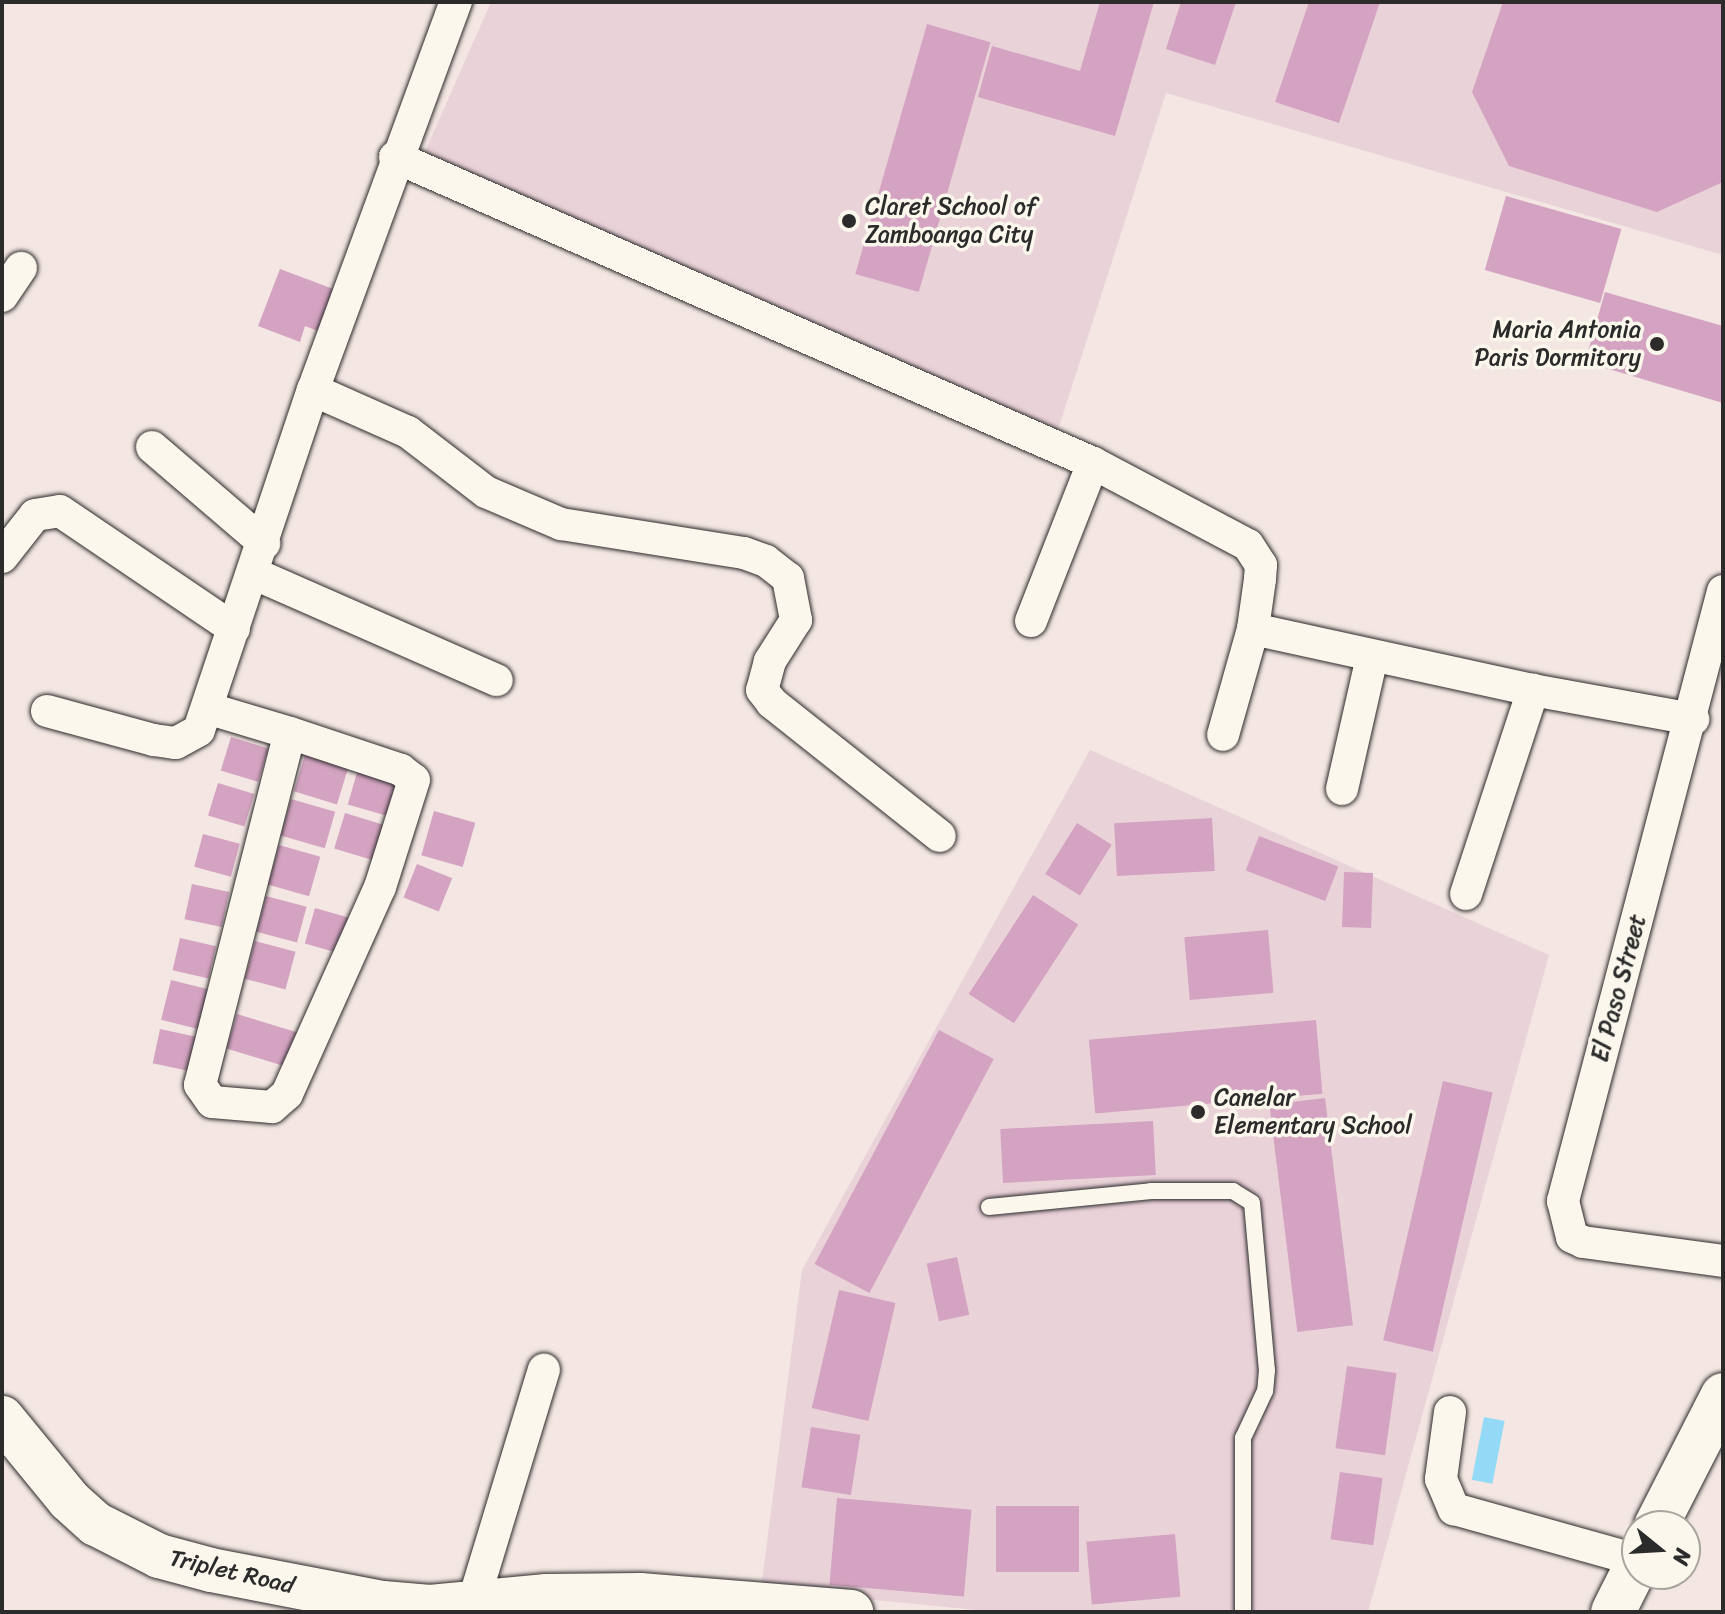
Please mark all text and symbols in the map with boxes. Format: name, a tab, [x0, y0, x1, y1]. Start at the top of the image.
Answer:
place label: Claret School of Zamboanga City	[865, 193, 1037, 249]
marker: Claret School of Zamboanga City	[840, 212, 858, 230]
place label: Maria Antonia Paris Dormitory	[1475, 316, 1641, 372]
marker: Maria Antonia Paris Dormitory	[1648, 335, 1666, 353]
street label: El Paso Street	[1585, 911, 1653, 1065]
place label: Canelar Elementary School	[1214, 1084, 1412, 1140]
marker: Canelar Elementary School	[1189, 1103, 1207, 1121]
north arrow	[1621, 1510, 1701, 1590]
street label: Triplet Road	[167, 1544, 297, 1600]
text: N	[1661, 1544, 1703, 1570]

